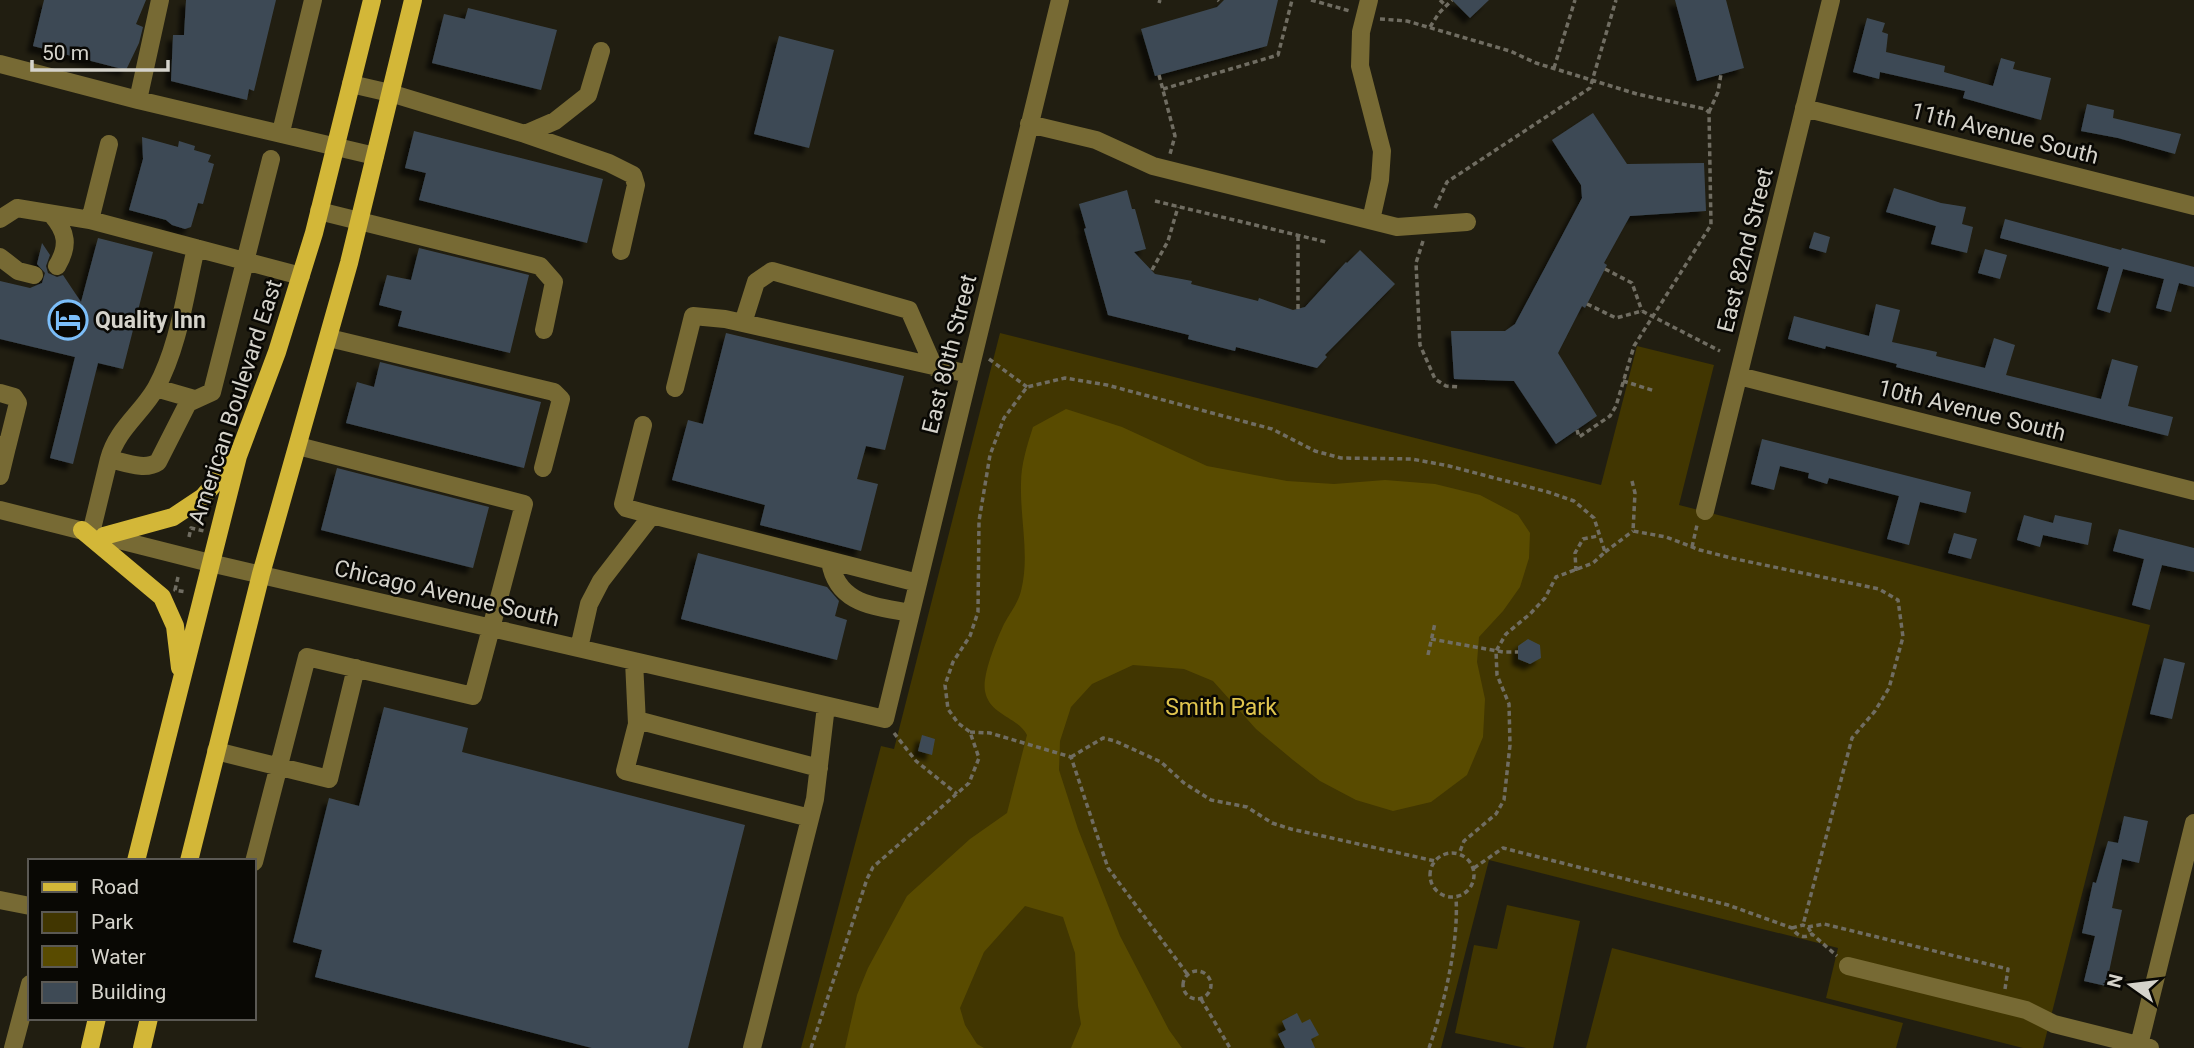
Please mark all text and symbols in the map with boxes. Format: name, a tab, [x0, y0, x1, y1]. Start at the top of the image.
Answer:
scale bar	[32, 28, 168, 72]
text: 50 m	[42, 41, 89, 65]
street label: 11th Avenue South	[1908, 97, 2101, 170]
street label: East 82nd Street	[1712, 165, 1779, 335]
street label: East 80th Street	[917, 272, 982, 437]
street label: American Boulevard East	[183, 276, 288, 528]
hotel icon: Quality Inn	[47, 299, 89, 341]
place label: Quality Inn	[95, 307, 206, 334]
street label: 10th Avenue South	[1875, 374, 2068, 447]
street label: Chicago Avenue South	[332, 554, 562, 633]
park label: Smith Park	[1165, 694, 1277, 721]
legend	[28, 859, 256, 1020]
text: Road	[91, 875, 139, 899]
text: Park	[91, 910, 134, 934]
text: Water	[91, 945, 146, 969]
north arrow	[2096, 950, 2166, 1020]
text: N	[2102, 972, 2128, 990]
text: Building	[91, 980, 166, 1004]

